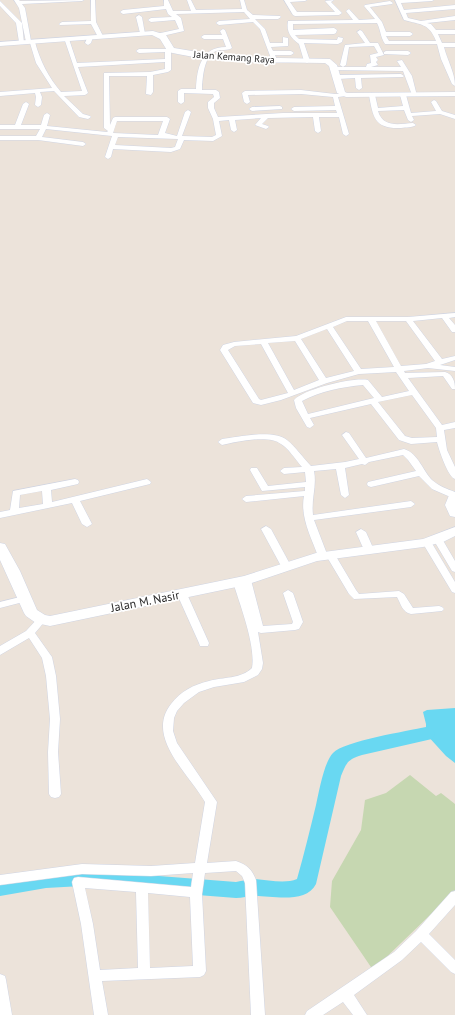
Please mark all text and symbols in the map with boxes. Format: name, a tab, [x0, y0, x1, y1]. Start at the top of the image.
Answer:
street label: Jalan Kemang Raya	[192, 48, 275, 66]
street label: Jalan M. Nasir	[109, 587, 180, 615]

